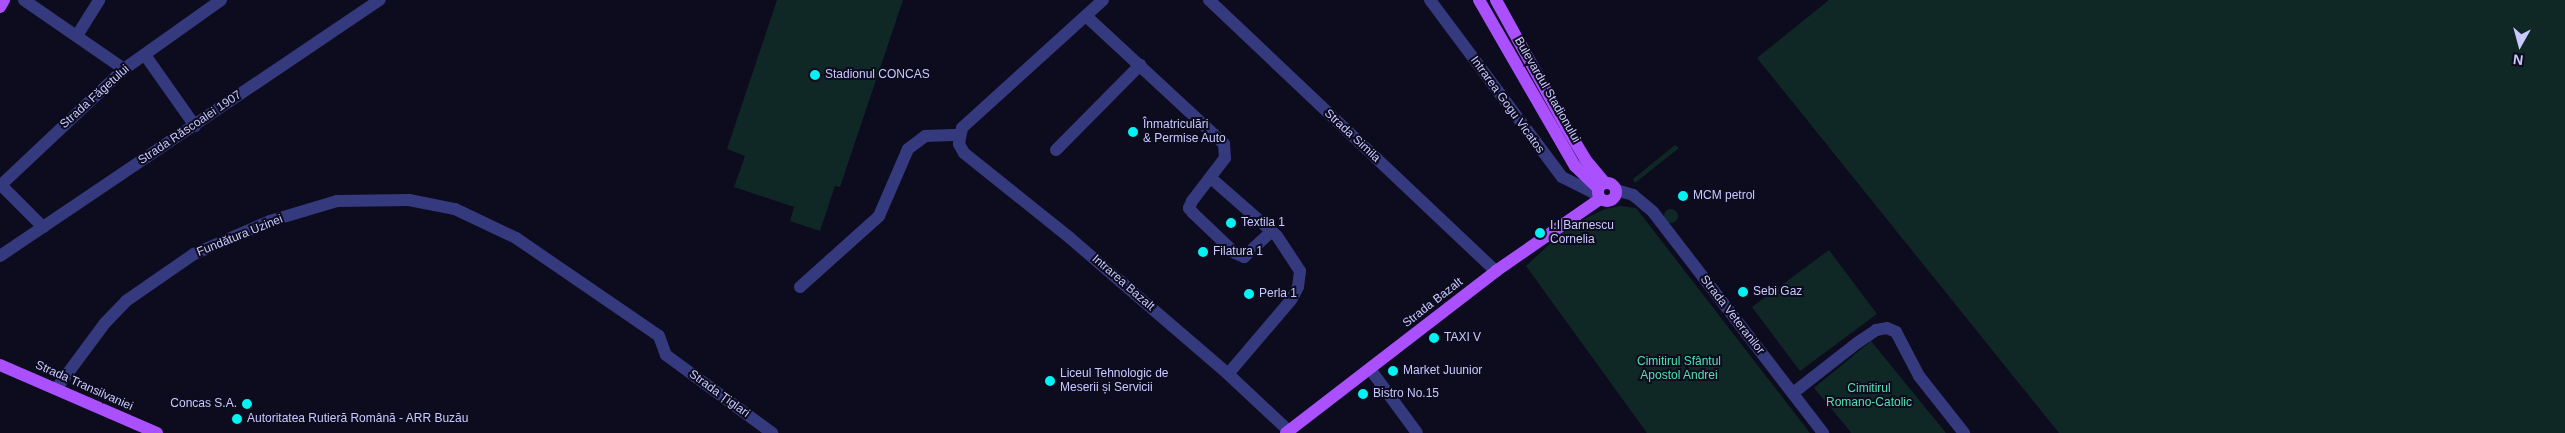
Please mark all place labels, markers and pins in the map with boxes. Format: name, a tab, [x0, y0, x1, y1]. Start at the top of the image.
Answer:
place label: Stadionul CONCAS	[825, 68, 930, 82]
marker: Stadionul CONCAS	[809, 69, 821, 81]
place label: Înmatriculări & Permise Auto	[1143, 118, 1226, 146]
marker: Înmatriculări & Permise Auto	[1127, 126, 1139, 138]
place label: MCM petrol	[1693, 189, 1755, 203]
marker: MCM petrol	[1677, 190, 1689, 202]
place label: Textila 1	[1241, 216, 1285, 230]
marker: Textila 1	[1225, 217, 1237, 229]
place label: I.I Barnescu Cornelia	[1550, 219, 1614, 247]
marker: I.I Barnescu Cornelia	[1534, 227, 1546, 239]
place label: Filatura 1	[1213, 245, 1263, 259]
marker: Filatura 1	[1197, 246, 1209, 258]
place label: Sebi Gaz	[1753, 285, 1802, 299]
marker: Sebi Gaz	[1737, 286, 1749, 298]
place label: Perla 1	[1259, 287, 1297, 301]
marker: Perla 1	[1243, 288, 1255, 300]
place label: TAXI V	[1444, 331, 1481, 345]
marker: TAXI V	[1428, 332, 1440, 344]
place label: Market Juunior	[1403, 364, 1482, 378]
marker: Market Juunior	[1387, 365, 1399, 377]
place label: Liceul Tehnologic de Meserii și Servicii	[1060, 367, 1169, 395]
marker: Liceul Tehnologic de Meserii și Servicii	[1044, 375, 1056, 387]
place label: Bistro No.15	[1373, 387, 1439, 401]
marker: Bistro No.15	[1357, 388, 1369, 400]
place label: Concas S.A.	[170, 397, 237, 411]
marker: Concas S.A.	[241, 398, 253, 410]
place label: Autoritatea Rutieră Română - ARR Buzău	[247, 412, 469, 426]
marker: Autoritatea Rutieră Română - ARR Buzău	[231, 413, 243, 425]

